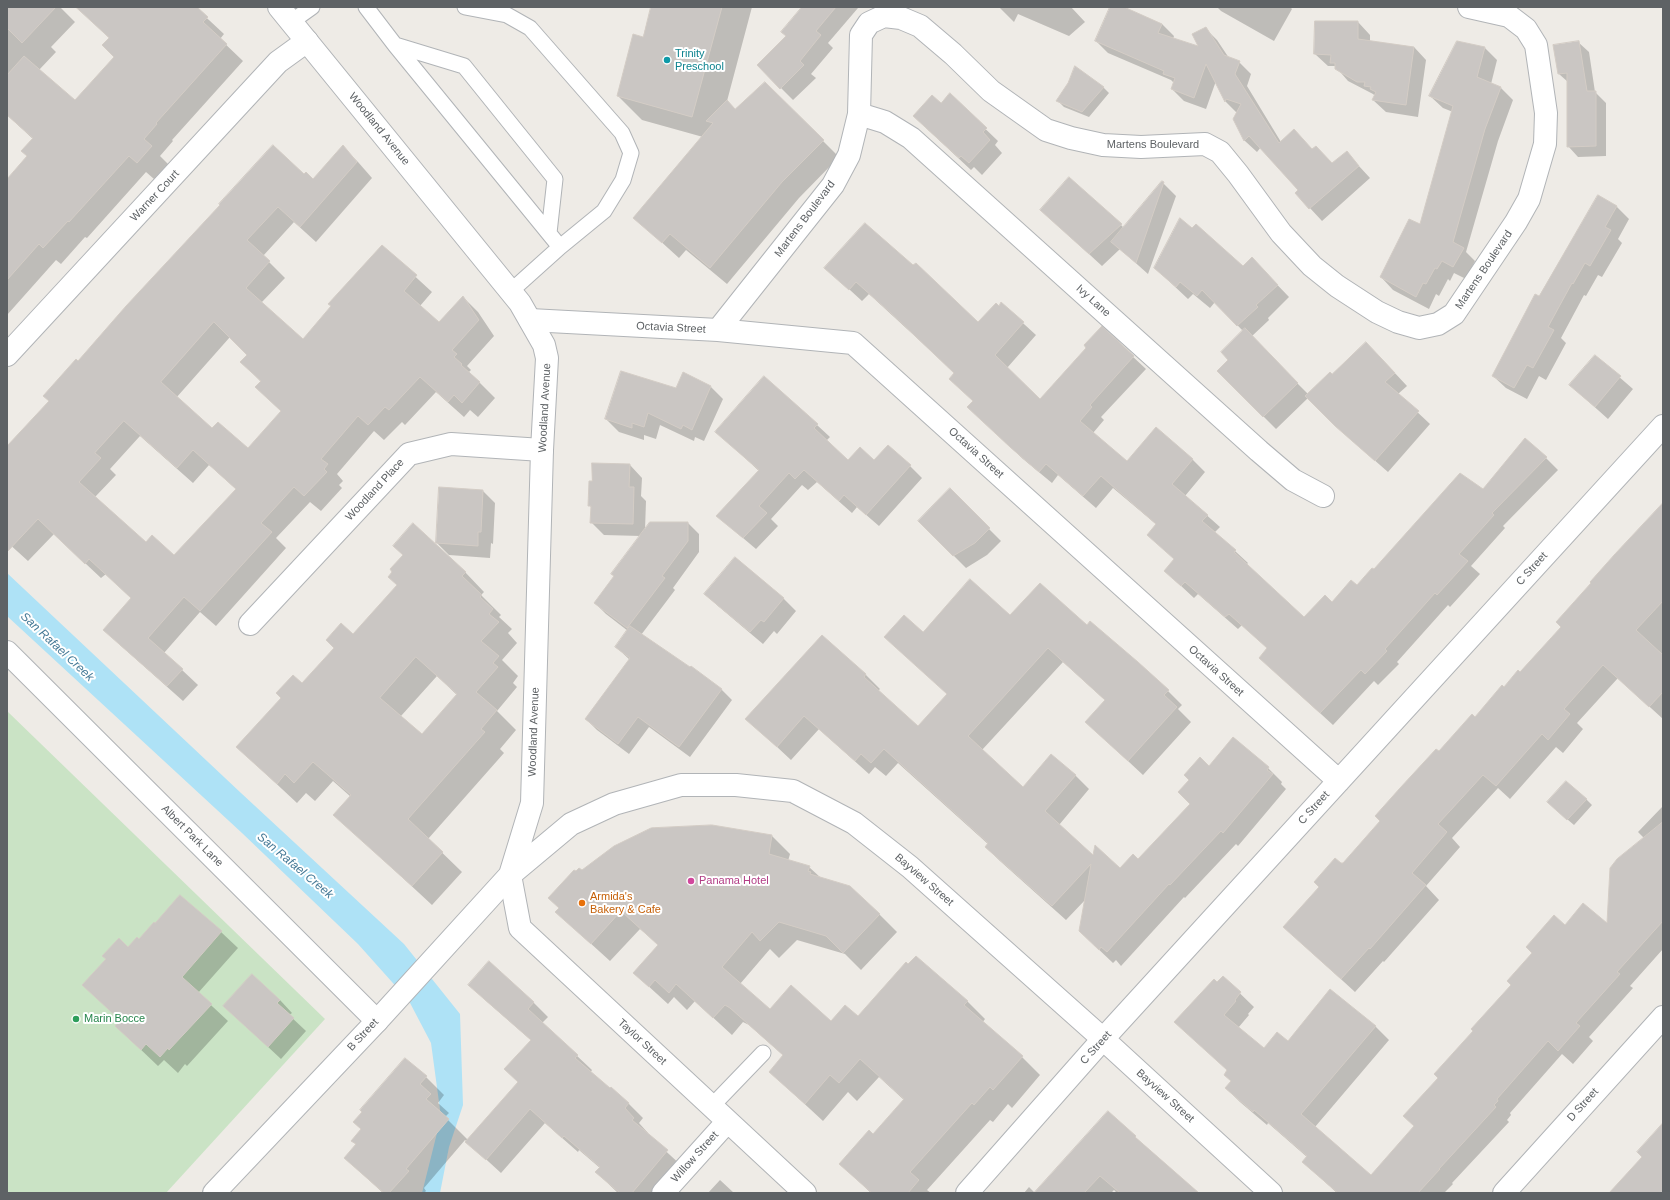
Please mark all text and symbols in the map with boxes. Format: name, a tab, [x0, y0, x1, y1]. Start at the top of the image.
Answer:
place label: Trinity Preschool	[675, 47, 724, 73]
marker: Trinity Preschool	[662, 55, 672, 65]
street label: Woodland Avenue	[346, 90, 412, 168]
street label: Martens Boulevard	[1107, 138, 1199, 152]
street label: Warner Court	[128, 168, 182, 224]
street label: Martens Boulevard	[772, 178, 838, 260]
street label: Martens Boulevard	[1453, 228, 1515, 312]
street label: Ivy Lane	[1073, 282, 1113, 320]
street label: Octavia Street	[636, 320, 706, 336]
street label: Woodland Avenue	[536, 363, 554, 453]
street label: Octavia Street	[946, 425, 1006, 481]
street label: Woodland Place	[343, 456, 407, 524]
street label: C Street	[1514, 550, 1550, 588]
water label: San Rafael Creek	[17, 609, 97, 685]
street label: Octavia Street	[1186, 643, 1246, 699]
street label: Woodland Avenue	[526, 687, 542, 777]
street label: C Street	[1296, 789, 1332, 827]
street label: Albert Park Lane	[158, 802, 226, 870]
water label: San Rafael Creek	[254, 830, 336, 902]
street label: Bayview Street	[892, 851, 956, 909]
place label: Panama Hotel	[699, 874, 769, 888]
marker: Panama Hotel	[686, 876, 696, 886]
place label: Armida's Bakery & Cafe	[590, 890, 661, 916]
marker: Armida's Bakery & Cafe	[577, 898, 587, 908]
place label: Marin Bocce	[84, 1012, 145, 1026]
marker: Marin Bocce	[71, 1014, 81, 1024]
street label: B Street	[345, 1016, 381, 1054]
street label: Taylor Street	[615, 1016, 669, 1068]
street label: C Street	[1078, 1029, 1114, 1067]
street label: Bayview Street	[1133, 1067, 1197, 1125]
street label: D Street	[1565, 1086, 1601, 1124]
street label: Willow Street	[669, 1129, 721, 1185]

